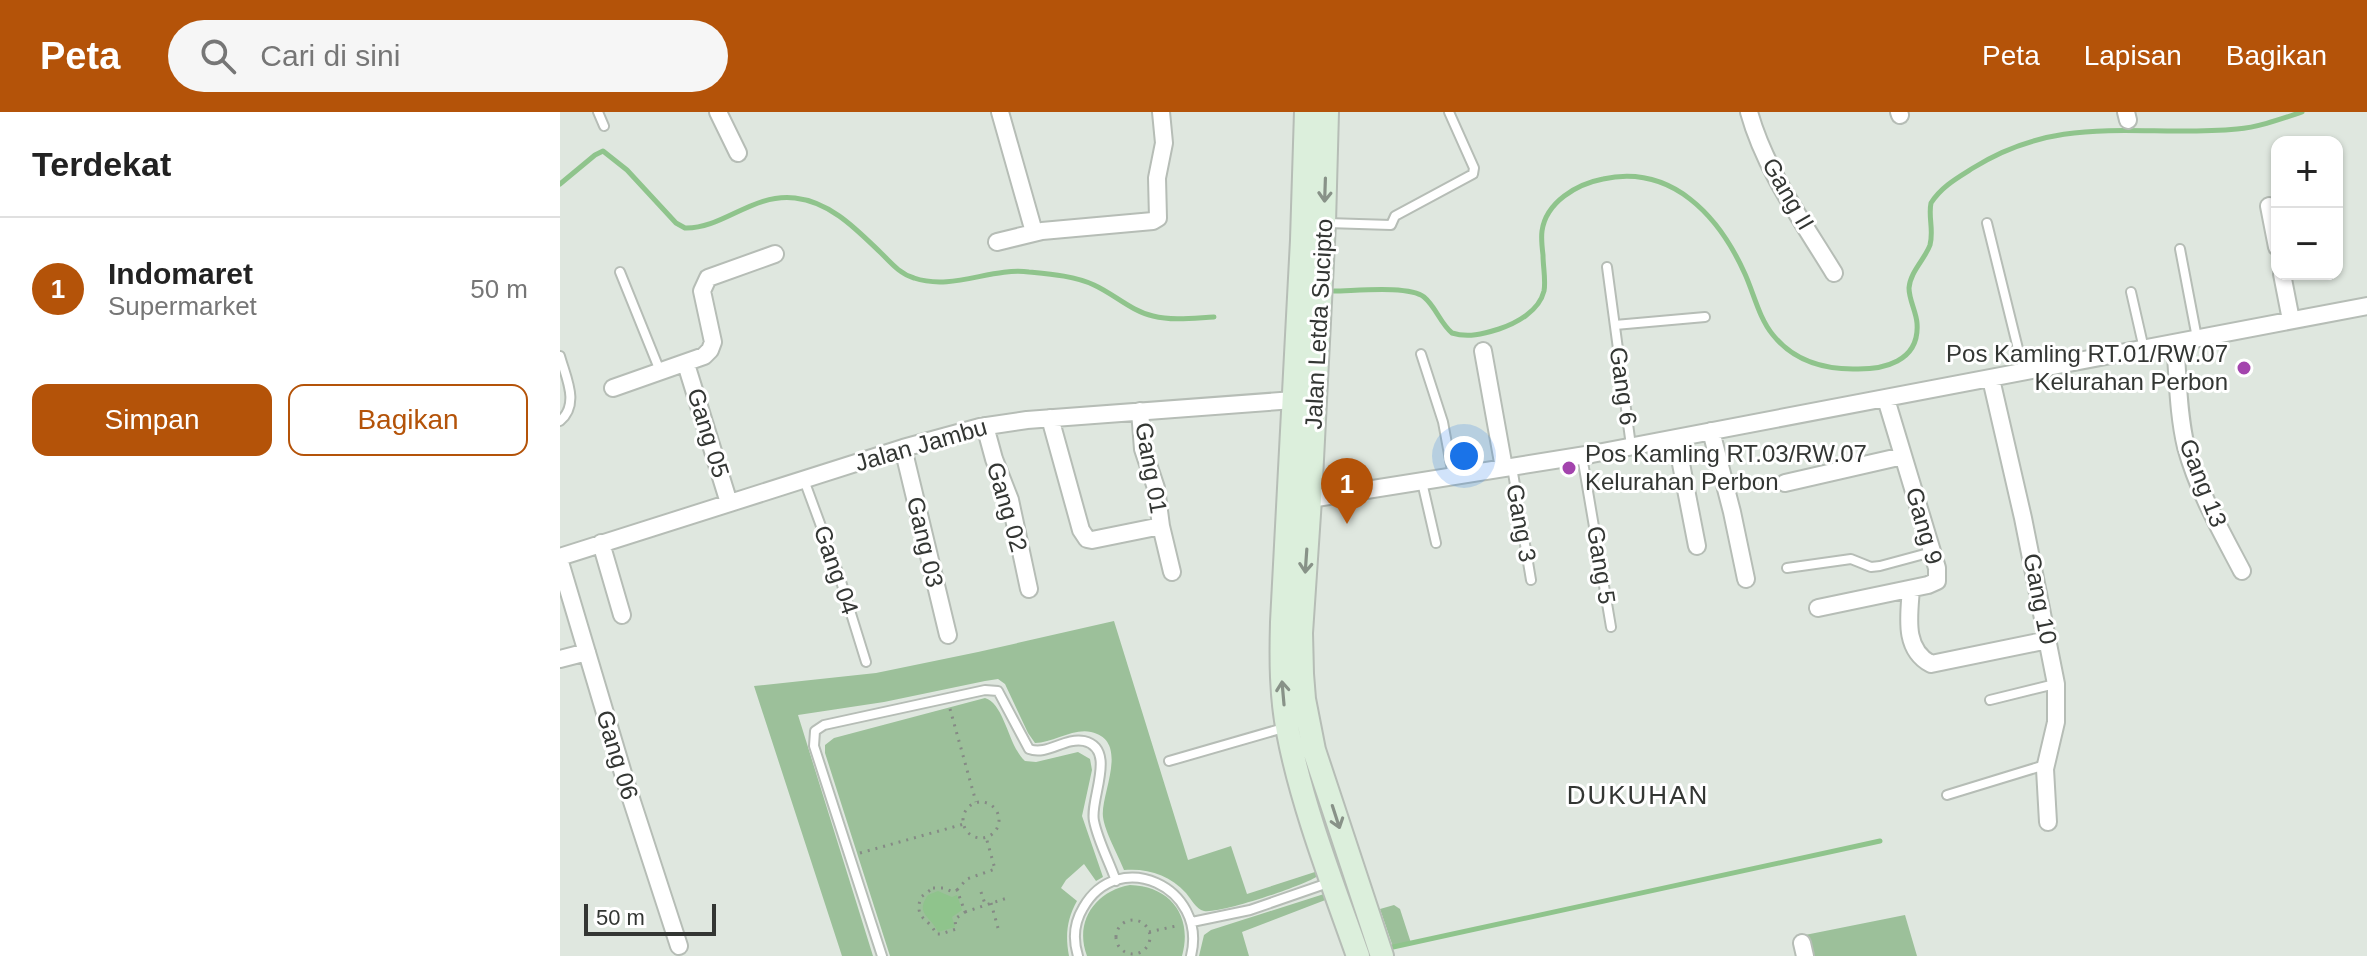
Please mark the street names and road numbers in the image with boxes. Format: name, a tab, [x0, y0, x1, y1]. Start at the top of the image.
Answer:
street label: Gang II	[1757, 153, 1820, 235]
street label: Jalan Letda Sucipto	[1300, 218, 1337, 430]
street label: Gang 6	[1605, 345, 1642, 427]
street label: Gang 05	[682, 385, 735, 481]
street label: Jalan Jambu	[852, 413, 990, 476]
street label: Gang 01	[1130, 420, 1173, 516]
street label: Gang 13	[2174, 435, 2233, 531]
street label: Gang 02	[982, 459, 1033, 555]
street label: Gang 3	[1501, 482, 1542, 564]
street label: Gang 9	[1901, 484, 1948, 567]
street label: Gang 03	[902, 494, 949, 590]
street label: Gang 04	[809, 522, 864, 618]
street label: Gang 5	[1582, 524, 1621, 606]
street label: Gang 10	[2018, 551, 2063, 647]
street label: Gang 06	[591, 707, 644, 803]

